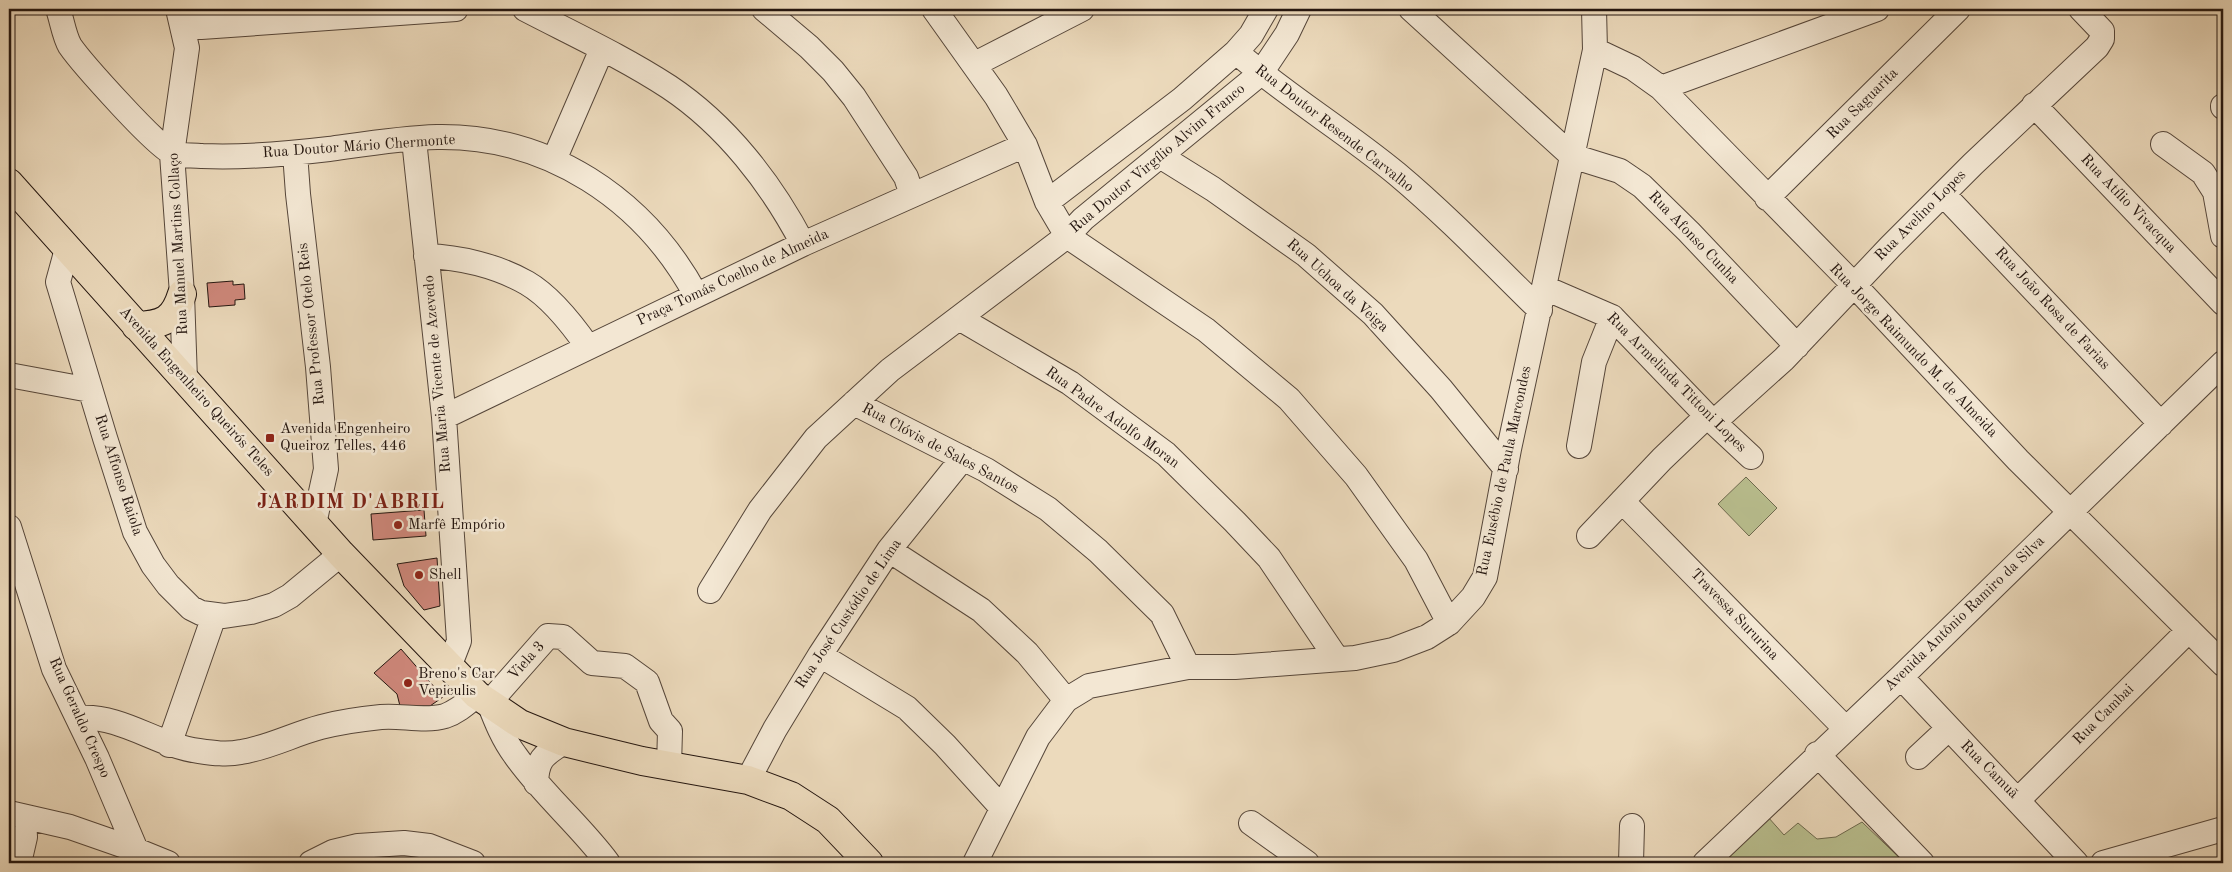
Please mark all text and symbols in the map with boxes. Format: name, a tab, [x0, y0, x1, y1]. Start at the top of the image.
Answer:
street label: Rua Doutor Resende Carvalho	[1252, 63, 1416, 195]
street label: Rua Saguarita	[1825, 65, 1902, 142]
street label: Rua Doutor Virgílio Alvim Franco	[1068, 82, 1248, 236]
street label: Rua Doutor Mário Chermonte	[262, 133, 456, 161]
street label: Rua Manuel Martins Collaço	[167, 152, 191, 336]
street label: Rua Atílio Vivacqua	[2077, 152, 2179, 256]
street label: Rua Avelino Lopes	[1873, 168, 1969, 264]
street label: Rua Afonso Cunha	[1645, 189, 1741, 288]
street label: Praça Tomás Coelho de Almeida	[635, 227, 832, 329]
street label: Rua Uchoa da Veiga	[1283, 237, 1391, 336]
street label: Rua Professor Otelo Reis	[296, 242, 328, 406]
street label: Rua João Rosa de Farias	[1992, 245, 2112, 373]
street label: Rua Jorge Raimundo M. de Almeida	[1826, 261, 2000, 441]
street label: Rua Maria Vicente de Azevedo	[422, 275, 454, 473]
street label: Avenida Engenheiro Queirós Teles	[116, 304, 276, 480]
street label: Rua Armelinda Tittoni Lopes	[1603, 310, 1749, 456]
street label: Rua Padre Adolfo Moran	[1042, 364, 1182, 472]
street label: Rua Eusébio de Paula Marcondes	[1475, 365, 1535, 577]
street label: Rua Clóvis de Sales Santos	[859, 401, 1021, 497]
street label: Rua Affonso Raiola	[91, 413, 145, 538]
place label: Avenida Engenheiro Queiroz Telles, 446	[280, 422, 410, 454]
marker: Avenida Engenheiro Queiroz Telles, 446	[264, 432, 276, 444]
district label: JARDIM D'ABRIL	[257, 493, 445, 513]
place label: Marfê Empório	[408, 518, 505, 533]
marker: Marfê Empório	[392, 519, 404, 531]
street label: Avenida Antônio Ramiro da Silva	[1882, 533, 2048, 694]
street label: Rua José Custódio de Lima	[793, 536, 905, 691]
street label: Travessa Sururina	[1687, 567, 1781, 664]
place label: Shell	[429, 568, 461, 583]
marker: Shell	[413, 569, 425, 581]
street label: Viela 3	[506, 639, 548, 683]
street label: Rua Geraldo Crespo	[46, 656, 112, 780]
place label: Breno's Car Vepiculis	[418, 667, 495, 699]
marker: Breno's Car Vepiculis	[402, 677, 414, 689]
street label: Rua Cambai	[2071, 682, 2137, 748]
street label: Rua Camuã	[1957, 738, 2021, 802]

